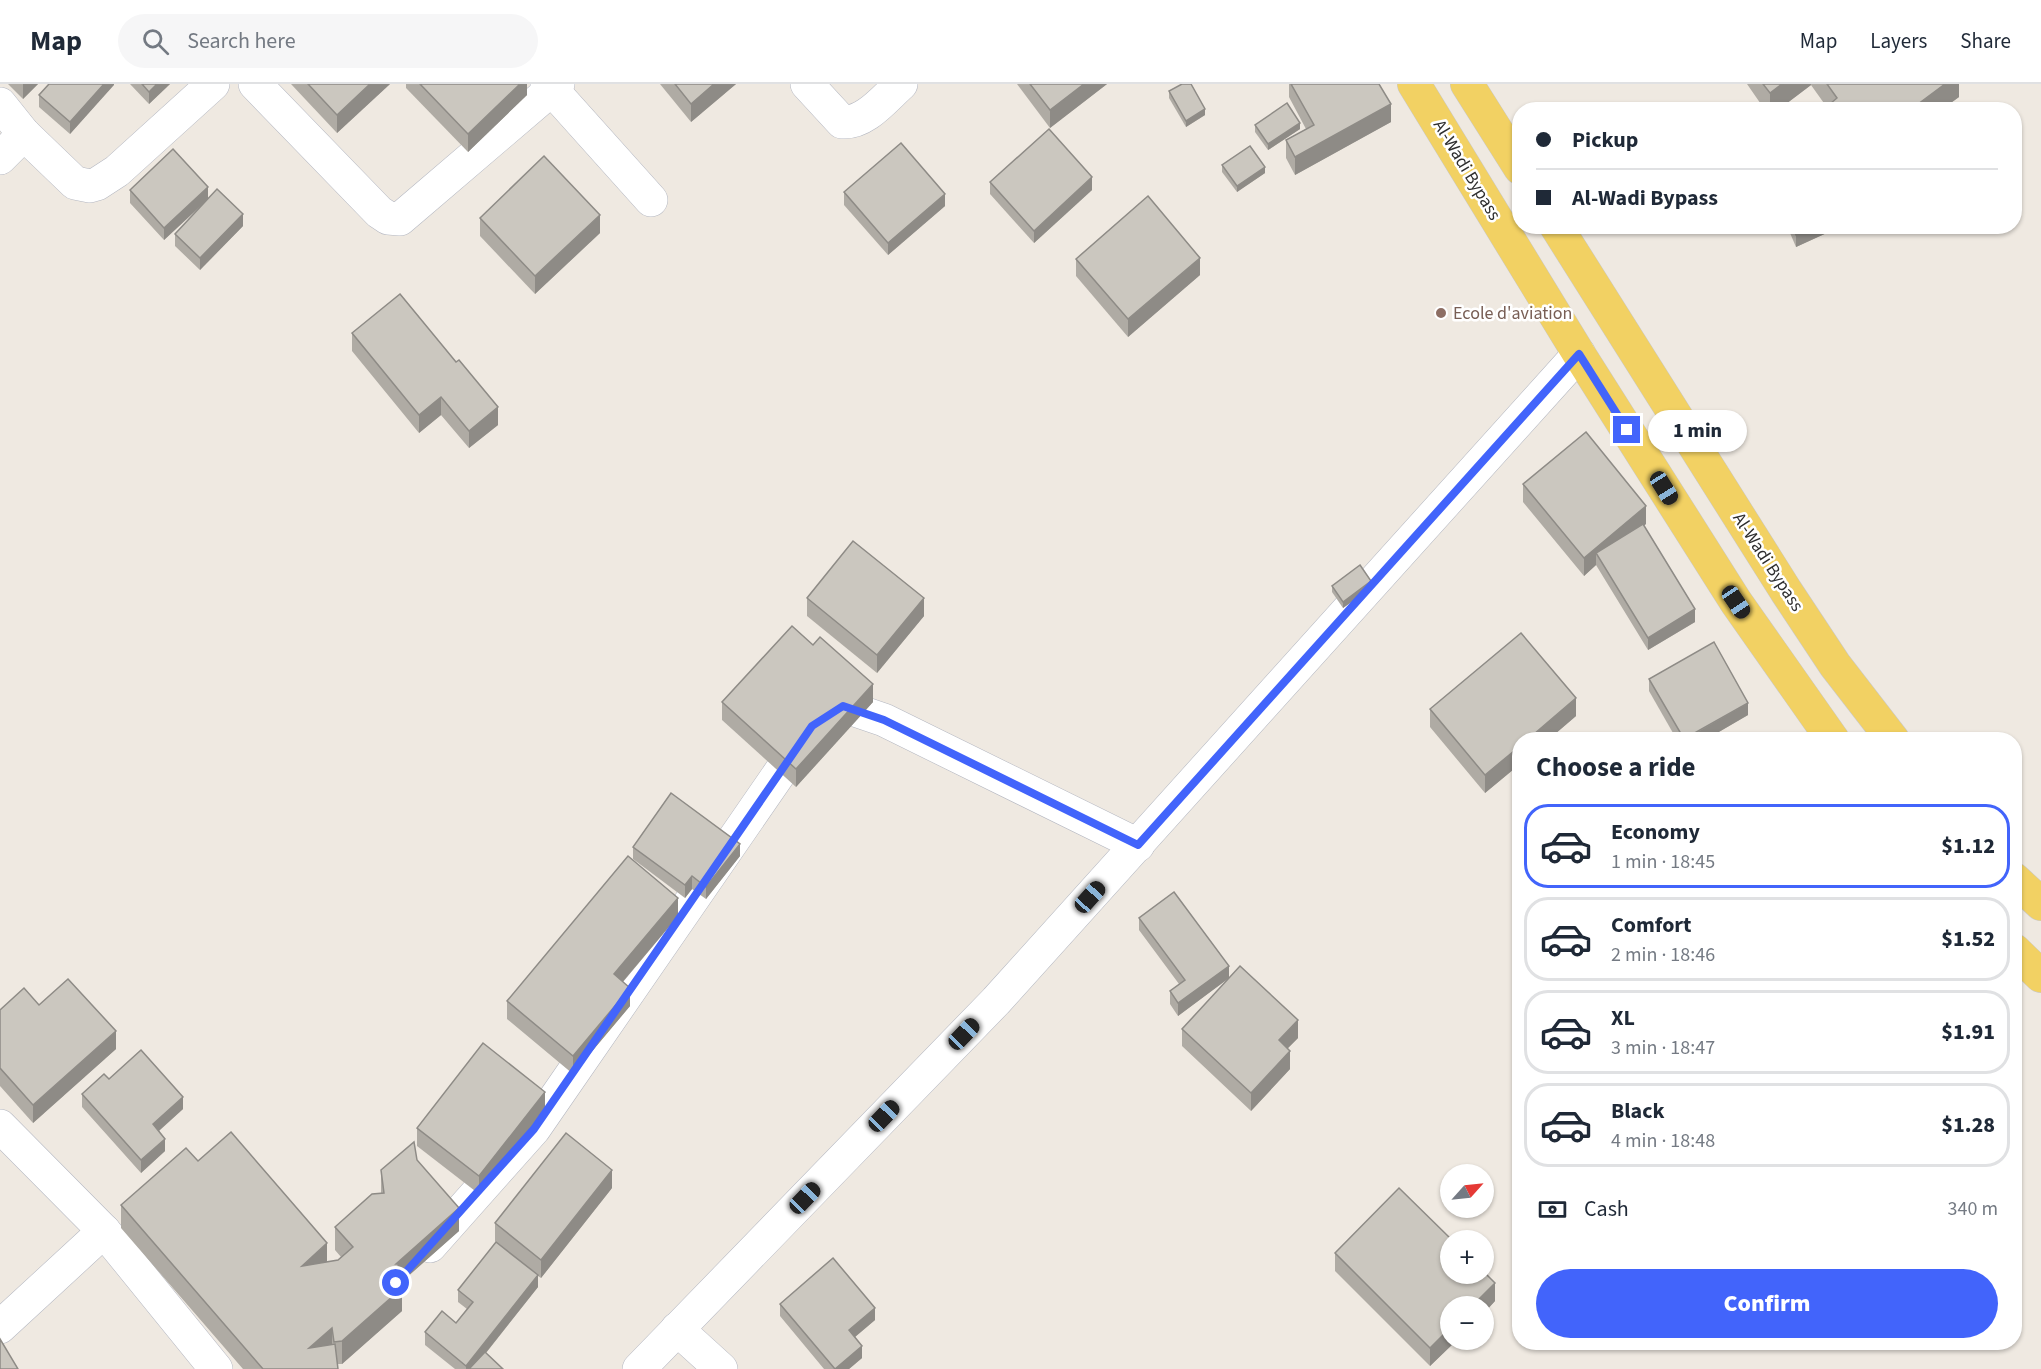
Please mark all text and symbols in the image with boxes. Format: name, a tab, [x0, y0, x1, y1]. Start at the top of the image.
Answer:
search box	[118, 14, 538, 68]
text: Map	[30, 21, 82, 61]
icon: search	[139, 25, 172, 58]
text: Search here	[187, 25, 296, 57]
text: Map	[1800, 26, 1837, 56]
text: Layers	[1870, 26, 1927, 56]
text: Share	[1960, 26, 2011, 56]
street label: Al-Wadi Bypass	[1427, 115, 1507, 225]
text: Pickup	[1572, 124, 1638, 156]
text: Al-Wadi Bypass	[1572, 182, 1718, 214]
place label: Ecole d'aviation	[1453, 301, 1572, 326]
marker: Ecole d'aviation	[1434, 306, 1448, 320]
callout: 1 min	[1648, 409, 1747, 451]
route end	[1613, 416, 1640, 443]
text: 1 min	[1673, 417, 1722, 445]
car	[1647, 468, 1681, 508]
street label: Al-Wadi Bypass	[1727, 508, 1809, 616]
car	[1718, 582, 1754, 622]
text: Choose a ride	[1536, 748, 1696, 787]
text: Economy	[1611, 816, 1700, 848]
icon: car	[1539, 819, 1593, 873]
text: $1.12	[1941, 830, 1995, 862]
text: 1 min · 18:45	[1611, 848, 1715, 876]
car	[1071, 878, 1109, 916]
text: Comfort	[1611, 909, 1692, 941]
icon: car	[1539, 912, 1593, 966]
text: $1.52	[1941, 923, 1995, 955]
text: 2 min · 18:46	[1611, 941, 1715, 969]
text: XL	[1611, 1002, 1635, 1034]
icon: car	[1539, 1005, 1593, 1059]
car	[945, 1015, 983, 1053]
text: $1.91	[1941, 1016, 1995, 1048]
text: 3 min · 18:47	[1611, 1034, 1715, 1062]
text: Black	[1611, 1095, 1665, 1127]
car	[865, 1097, 903, 1135]
icon: car	[1539, 1098, 1593, 1152]
text: $1.28	[1941, 1109, 1995, 1141]
text: 4 min · 18:48	[1611, 1127, 1715, 1155]
north arrow	[1440, 1164, 1494, 1218]
map controls	[1440, 1164, 1494, 1350]
car	[786, 1179, 824, 1217]
icon: cash	[1536, 1193, 1569, 1226]
text: Cash	[1584, 1193, 1629, 1225]
text: 340 m	[1948, 1195, 1998, 1223]
button: +	[1440, 1230, 1494, 1284]
route start	[382, 1269, 409, 1296]
button: Confirm	[1536, 1269, 1998, 1338]
button: −	[1440, 1296, 1494, 1350]

